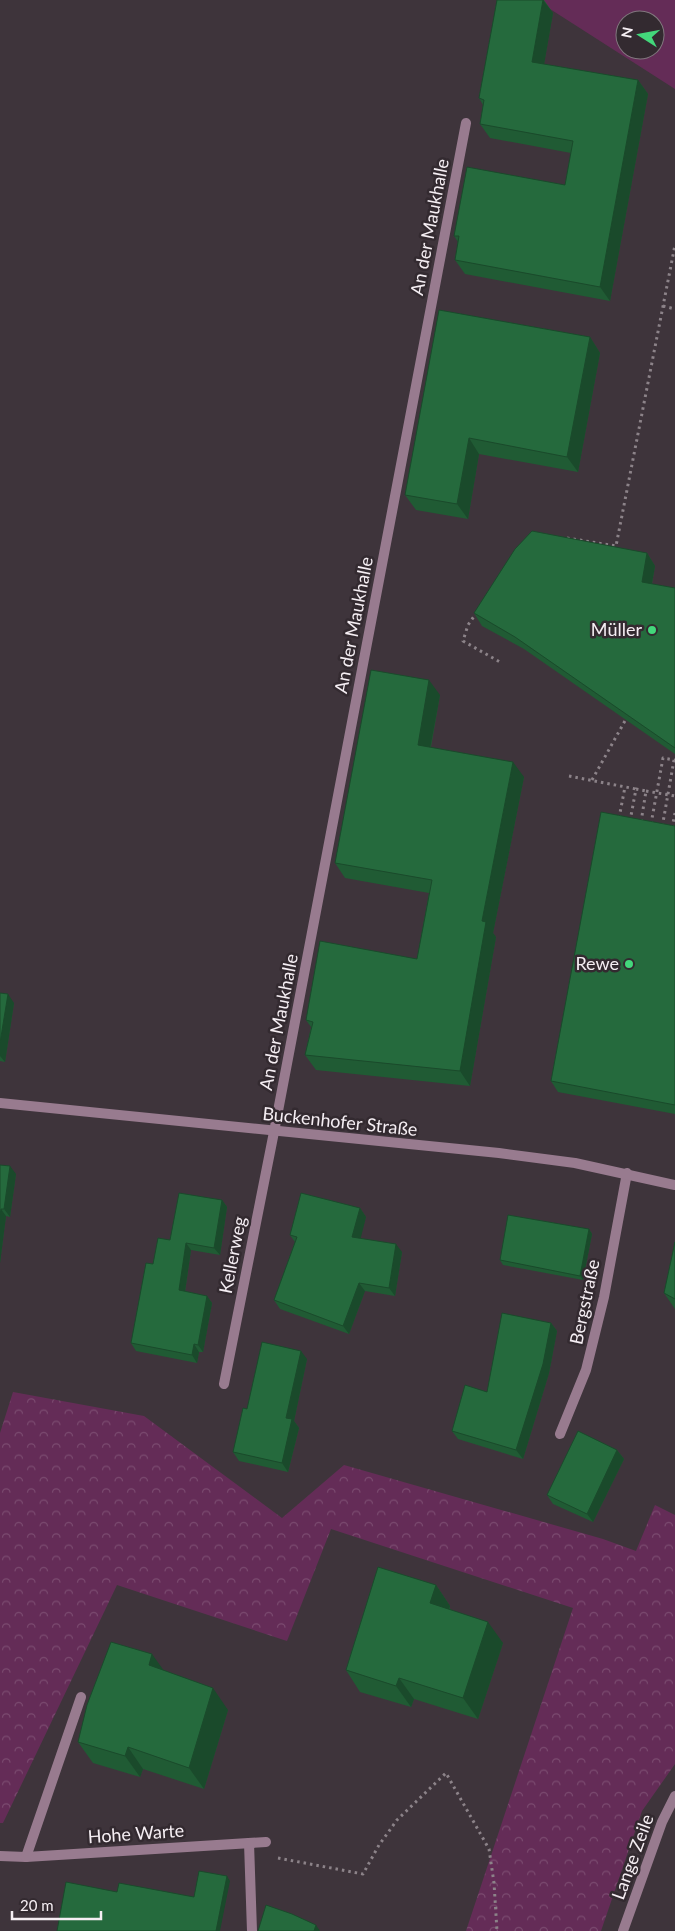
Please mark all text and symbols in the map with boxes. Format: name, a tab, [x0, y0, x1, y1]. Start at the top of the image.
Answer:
north arrow	[615, 10, 665, 60]
text: N	[617, 26, 636, 39]
street label: An der Maukhalle	[405, 157, 453, 297]
street label: An der Maukhalle	[329, 555, 377, 695]
place label: Müller	[591, 618, 642, 640]
marker: Müller	[646, 624, 658, 636]
street label: An der Maukhalle	[254, 952, 302, 1092]
place label: Rewe	[575, 952, 619, 974]
marker: Rewe	[623, 958, 635, 970]
street label: Buckenhofer Straße	[262, 1102, 419, 1140]
street label: Kellerweg	[214, 1214, 250, 1295]
street label: Bergstraße	[564, 1257, 604, 1346]
street label: Lange Zeile	[606, 1811, 658, 1902]
street label: Hohe Warte	[87, 1819, 185, 1847]
scale bar	[12, 1888, 101, 1920]
text: 20 m	[20, 1896, 54, 1914]

